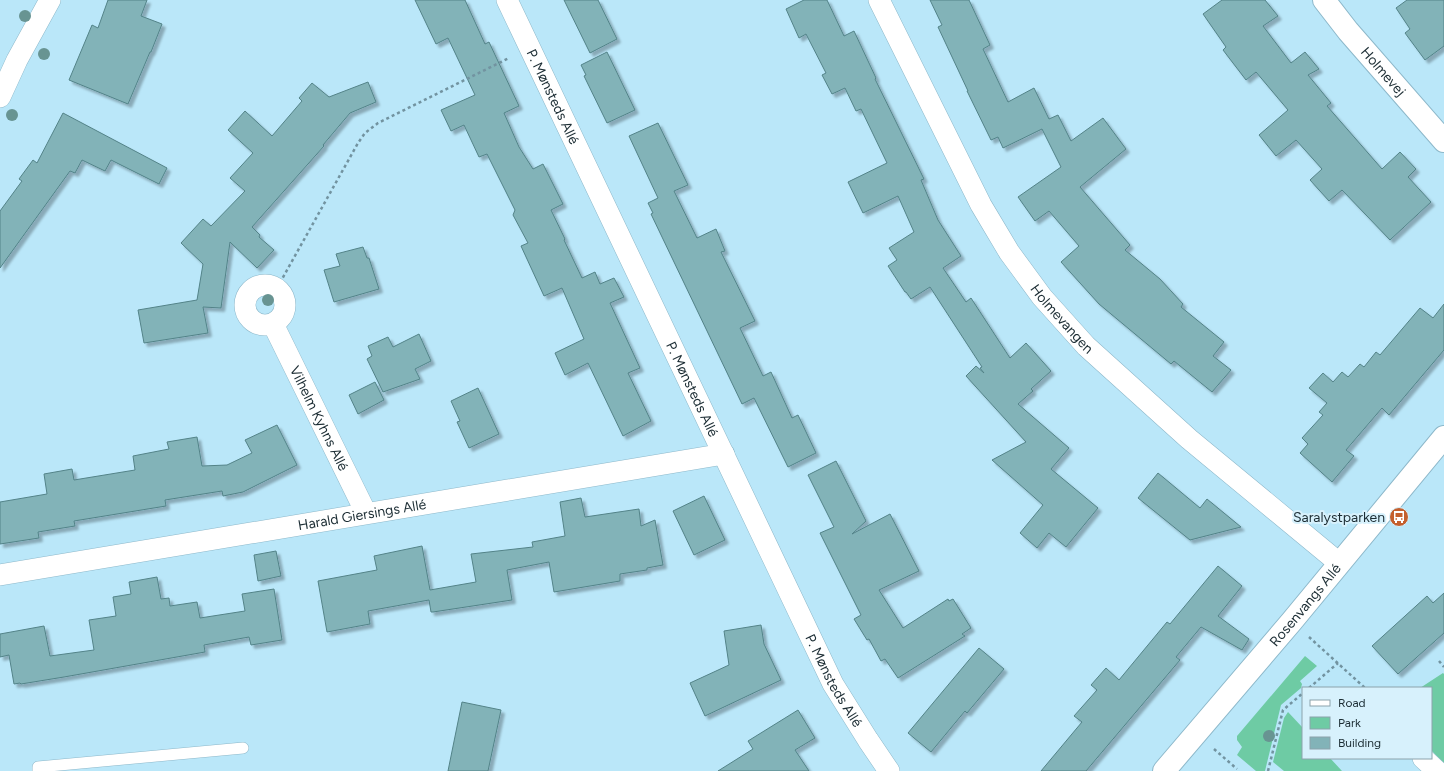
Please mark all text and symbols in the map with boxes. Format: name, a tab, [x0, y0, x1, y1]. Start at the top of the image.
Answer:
street label: Holmevej	[1357, 43, 1409, 100]
street label: P. Mønsteds Allé	[523, 46, 583, 147]
street label: Holmevangen	[1027, 281, 1097, 357]
street label: P. Mønsteds Allé	[663, 339, 722, 440]
street label: Vilhelm Kyhns Allé	[286, 363, 352, 474]
street label: Harald Giersings Allé	[297, 495, 428, 534]
bus stop icon: Saralystparken	[1388, 506, 1410, 528]
place label: Saralystparken	[1293, 509, 1385, 526]
street label: Rosenvangs Allé	[1266, 560, 1345, 650]
street label: P. Mønsteds Allé	[802, 631, 866, 730]
legend	[1302, 687, 1432, 759]
text: Road	[1338, 696, 1366, 710]
text: Park	[1338, 716, 1361, 730]
text: Building	[1338, 736, 1381, 750]

